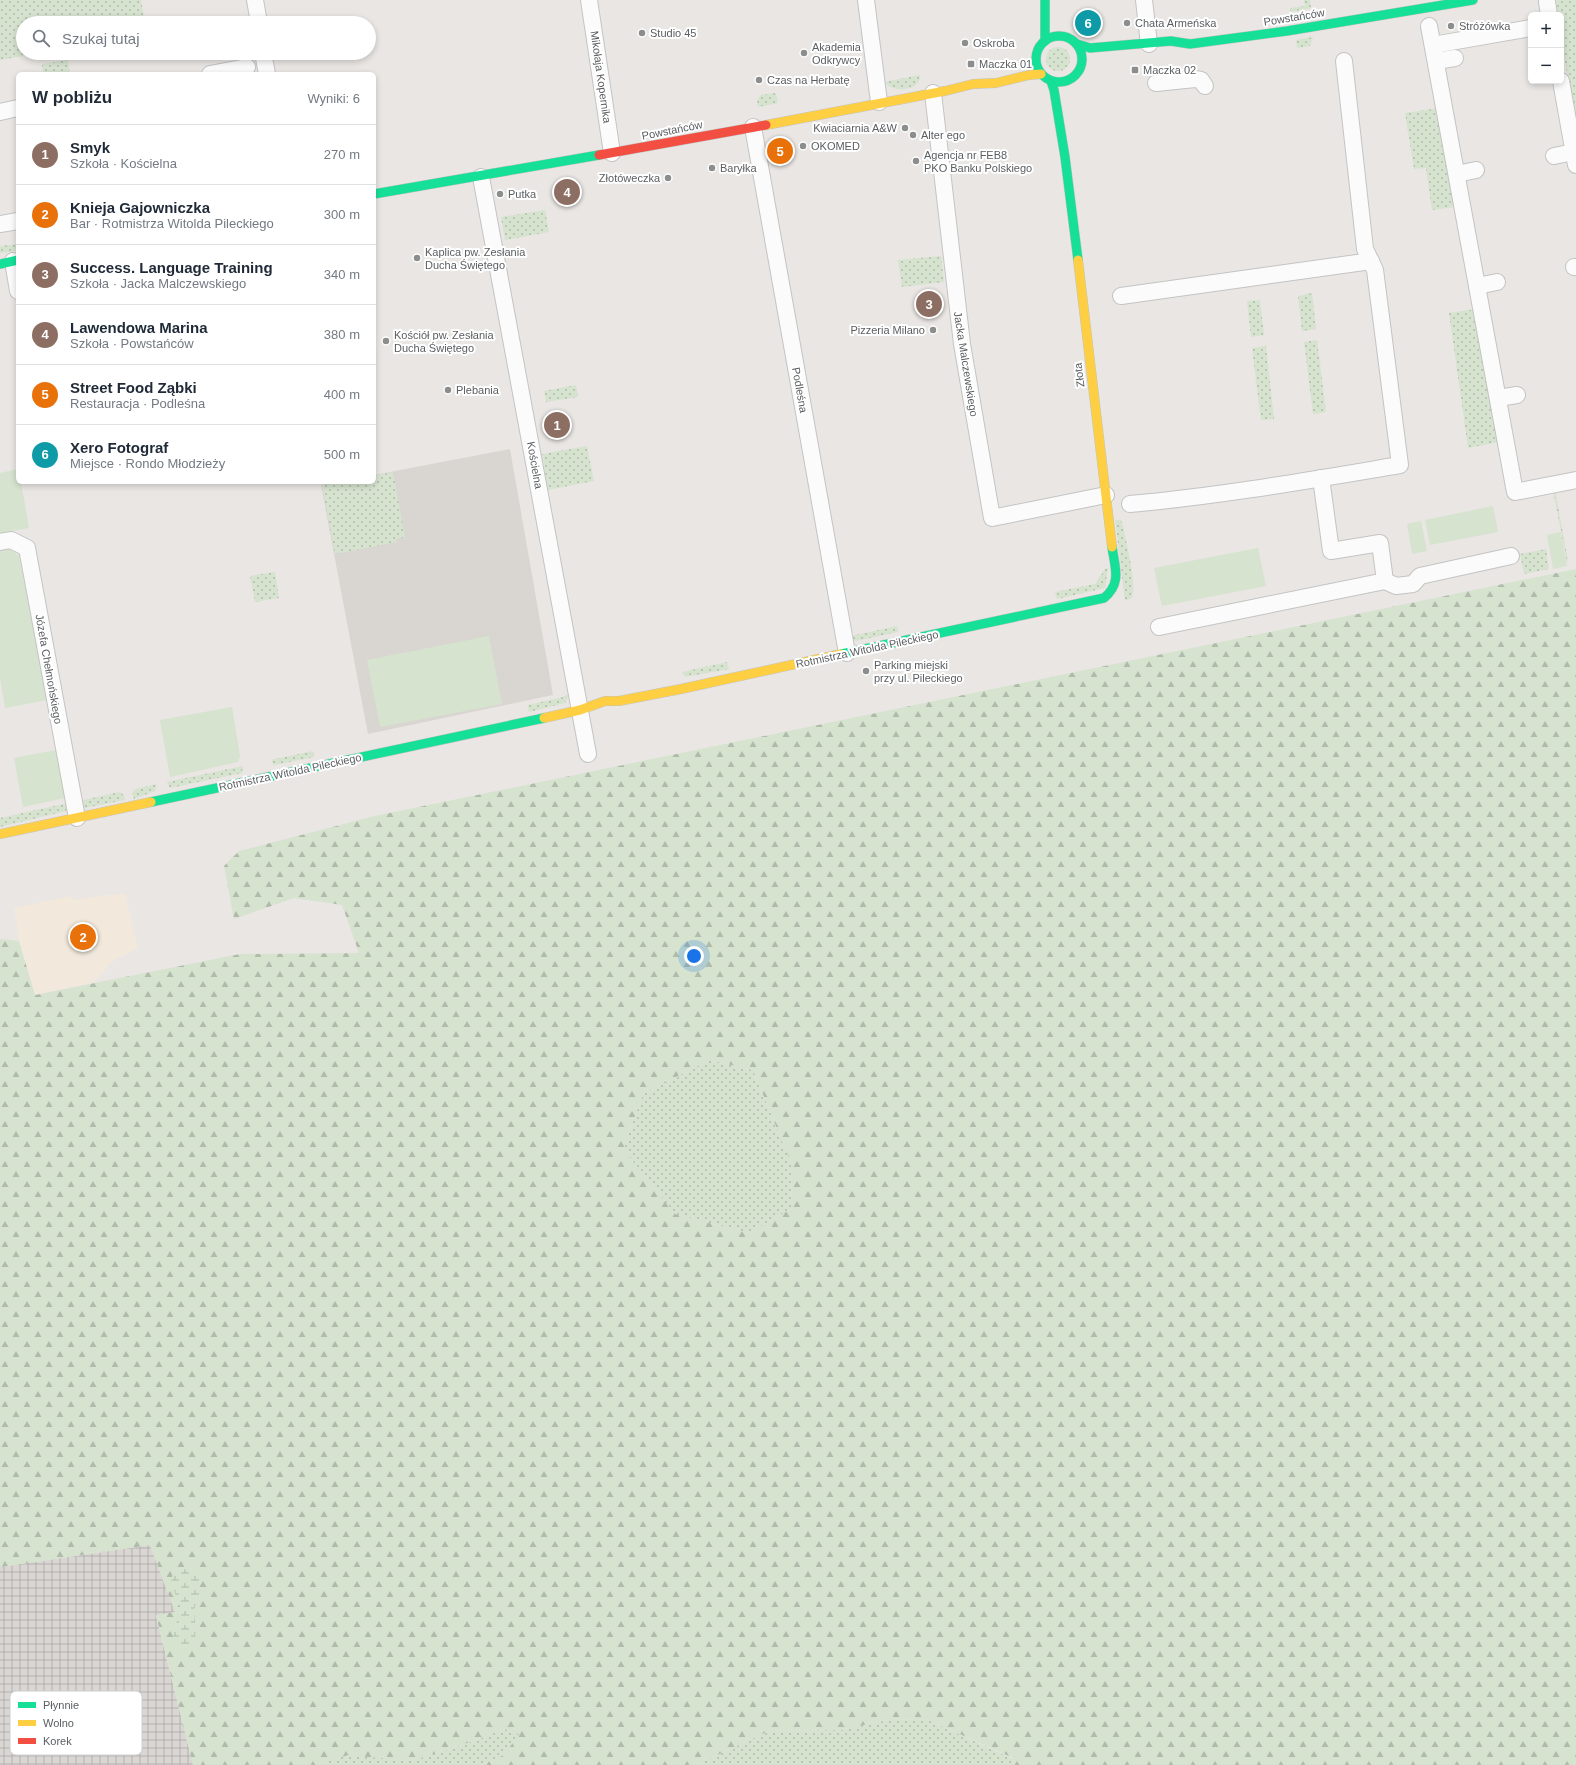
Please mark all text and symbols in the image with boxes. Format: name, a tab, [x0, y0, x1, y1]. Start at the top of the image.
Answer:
street label: Powstańców	[1263, 6, 1325, 28]
pin: 6	[1075, 8, 1101, 38]
map controls	[1528, 12, 1564, 84]
button: +	[1528, 12, 1564, 48]
search box	[16, 16, 376, 60]
place label: Chata Armeńska	[1135, 17, 1217, 29]
marker: Chata Armeńska	[1122, 18, 1132, 28]
place label: Stróżówka	[1459, 20, 1511, 32]
marker: Stróżówka	[1446, 21, 1456, 31]
icon: search	[30, 27, 52, 49]
place label: Studio 45	[650, 27, 696, 39]
marker: Studio 45	[637, 28, 647, 38]
text: Szukaj tutaj	[62, 30, 140, 47]
street label: Mikołaja Kopernika	[589, 30, 614, 125]
place label: Oskroba	[973, 37, 1015, 49]
marker: Oskroba	[960, 38, 970, 48]
place label: Akademia Odkrywcy	[812, 41, 862, 66]
marker: Akademia Odkrywcy	[799, 48, 809, 58]
button: −	[1528, 48, 1564, 84]
place label: Maczka 01	[979, 58, 1032, 70]
marker: Maczka 01	[966, 59, 976, 69]
place label: Maczka 02	[1143, 64, 1196, 76]
marker: Maczka 02	[1130, 65, 1140, 75]
place label: Czas na Herbatę	[767, 74, 850, 86]
marker: Czas na Herbatę	[754, 75, 764, 85]
text: W pobliżu	[32, 88, 112, 107]
text: Wyniki: 6	[307, 91, 360, 106]
street label: Powstańców	[641, 118, 704, 142]
place label: Kwiaciarnia A&W	[813, 122, 898, 134]
marker: Kwiaciarnia A&W	[900, 123, 910, 133]
place label: Alter ego	[921, 129, 965, 141]
marker: Alter ego	[908, 130, 918, 140]
pin: 5	[767, 136, 793, 166]
text: Smyk	[70, 139, 110, 156]
place label: OKOMED	[811, 140, 860, 152]
marker: OKOMED	[798, 141, 808, 151]
text: 1	[41, 147, 49, 162]
text: 270 m	[324, 147, 360, 162]
place label: Agencja nr FEB8 PKO Banku Polskiego	[924, 149, 1032, 174]
text: Szkoła · Kościelna	[70, 156, 177, 171]
marker: Agencja nr FEB8 PKO Banku Polskiego	[911, 156, 921, 166]
place label: Baryłka	[720, 162, 758, 174]
marker: Baryłka	[707, 163, 717, 173]
place label: Złotóweczka	[599, 172, 661, 184]
marker: Złotóweczka	[663, 173, 673, 183]
pin: 4	[554, 177, 580, 207]
place label: Putka	[508, 188, 537, 200]
marker: Putka	[495, 189, 505, 199]
text: Knieja Gajowniczka	[70, 199, 210, 216]
text: 2	[41, 207, 49, 222]
text: 300 m	[324, 207, 360, 222]
text: Bar · Rotmistrza Witolda Pileckiego	[70, 216, 274, 231]
place label: Kaplica pw. Zesłania Ducha Świętego	[425, 246, 526, 271]
marker: Kaplica pw. Zesłania Ducha Świętego	[412, 253, 422, 263]
text: Success. Language Training	[70, 259, 273, 276]
text: 3	[41, 267, 49, 282]
text: 340 m	[324, 267, 360, 282]
text: Szkoła · Jacka Malczewskiego	[70, 276, 246, 291]
pin: 3	[916, 289, 942, 319]
street label: Jacka Malczewskiego	[952, 311, 980, 417]
text: Lawendowa Marina	[70, 319, 208, 336]
place label: Pizzeria Milano	[850, 324, 925, 336]
marker: Pizzeria Milano	[928, 325, 938, 335]
text: 4	[41, 327, 49, 342]
text: 380 m	[324, 327, 360, 342]
place label: Kościół pw. Zesłania Ducha Świętego	[394, 329, 495, 354]
text: Szkoła · Powstańców	[70, 336, 194, 351]
marker: Kościół pw. Zesłania Ducha Świętego	[381, 336, 391, 346]
street label: Złota	[1071, 361, 1086, 388]
street label: Podleśna	[790, 366, 810, 414]
text: Street Food Ząbki	[70, 379, 197, 396]
place label: Plebania	[456, 384, 500, 396]
marker: Plebania	[443, 385, 453, 395]
text: 5	[41, 387, 49, 402]
text: 400 m	[324, 387, 360, 402]
text: Restauracja · Podleśna	[70, 396, 205, 411]
pin: 1	[544, 410, 570, 440]
text: Xero Fotograf	[70, 439, 168, 456]
street label: Kościelna	[525, 440, 545, 490]
text: 6	[41, 447, 49, 462]
text: 500 m	[324, 447, 360, 462]
text: Miejsce · Rondo Młodzieży	[70, 456, 225, 471]
street label: Józefa Chełmońskiego	[33, 613, 65, 725]
street label: Rotmistrza Witolda Pileckiego	[795, 628, 939, 670]
place label: Parking miejski przy ul. Pileckiego	[874, 659, 963, 684]
marker: Parking miejski przy ul. Pileckiego	[861, 666, 871, 676]
street label: Rotmistrza Witolda Pileckiego	[218, 751, 362, 793]
pin: 2	[70, 922, 96, 952]
your location	[684, 946, 704, 966]
legend	[10, 1691, 142, 1755]
text: Płynnie	[43, 1699, 79, 1711]
text: Wolno	[43, 1717, 74, 1729]
text: Korek	[43, 1735, 72, 1747]

